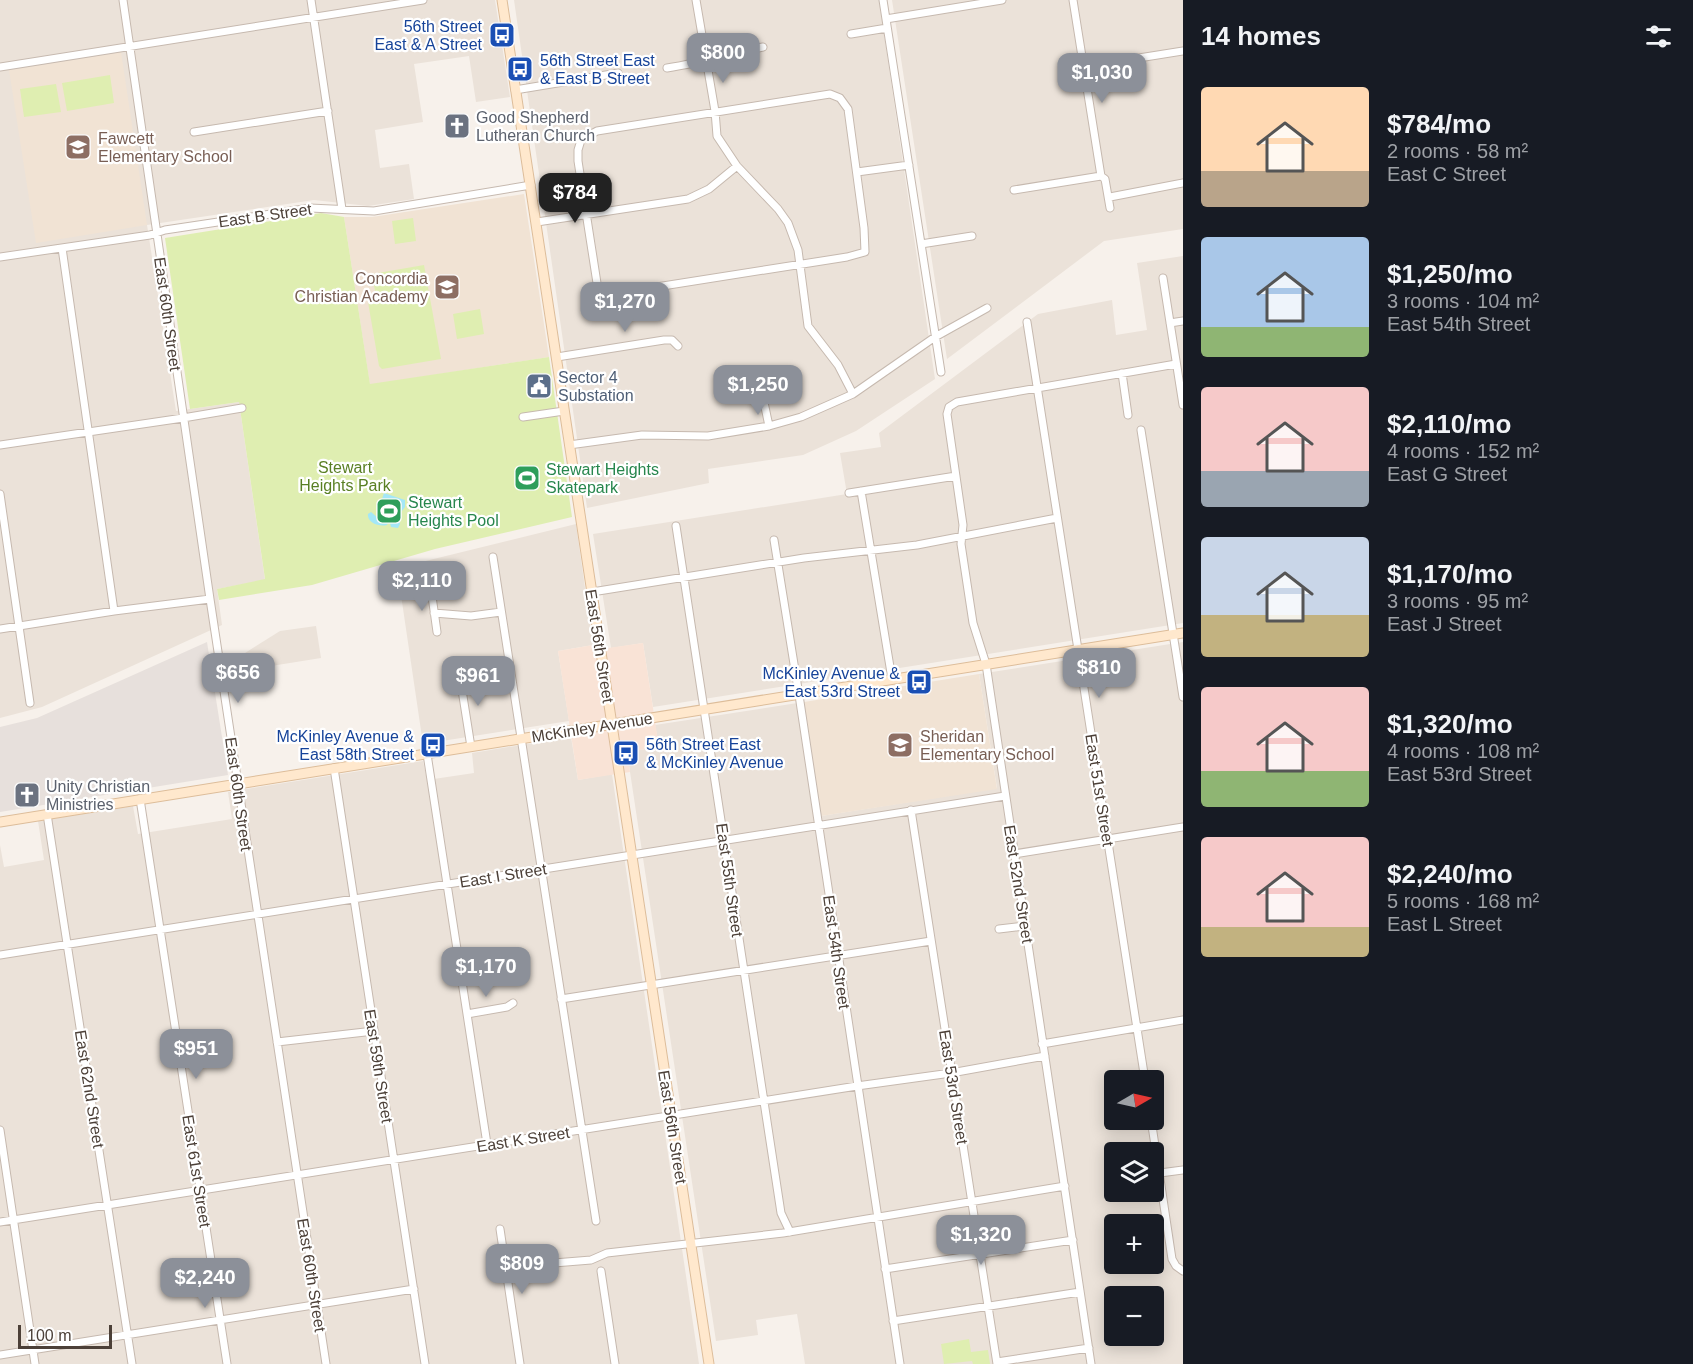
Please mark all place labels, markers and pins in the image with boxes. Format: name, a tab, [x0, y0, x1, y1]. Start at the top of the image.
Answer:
place label: 56th Street East & A Street	[374, 18, 483, 53]
bus stop icon: 56th Street East & A Street	[487, 20, 517, 50]
pin: $800	[687, 33, 759, 84]
place label: 56th Street East & East B Street	[540, 52, 655, 87]
pin: $1,030	[1053, 53, 1151, 104]
bus stop icon: 56th Street East & East B Street	[505, 54, 535, 84]
place label: Good Shepherd Lutheran Church	[476, 109, 595, 144]
church icon: Good Shepherd Lutheran Church	[442, 111, 472, 141]
place label: Fawcett Elementary School	[98, 130, 232, 165]
school or university icon: Fawcett Elementary School	[63, 132, 93, 162]
pin: $784	[539, 173, 611, 224]
place label: Concordia Christian Academy	[295, 270, 428, 305]
school or university icon: Concordia Christian Academy	[432, 272, 462, 302]
pin: $1,270	[576, 282, 674, 333]
pin: $1,250	[709, 365, 807, 416]
place label: Sector 4 Substation	[558, 369, 634, 404]
public building icon: Sector 4 Substation	[524, 371, 554, 401]
place label: Stewart Heights Skatepark	[546, 461, 659, 496]
sports icon: Stewart Heights Skatepark	[512, 463, 542, 493]
place label: Stewart Heights Pool	[408, 494, 499, 529]
sports icon: Stewart Heights Pool	[374, 496, 404, 526]
pin: $2,110	[373, 561, 471, 612]
pin: $810	[1063, 648, 1135, 699]
pin: $656	[202, 653, 274, 704]
pin: $961	[442, 656, 514, 707]
place label: McKinley Avenue & East 53rd Street	[762, 665, 901, 700]
bus stop icon: McKinley Avenue & East 53rd Street	[904, 667, 934, 697]
place label: McKinley Avenue & East 58th Street	[276, 728, 415, 763]
place label: Sheridan Elementary School	[920, 728, 1054, 763]
bus stop icon: McKinley Avenue & East 58th Street	[418, 730, 448, 760]
school or university icon: Sheridan Elementary School	[885, 730, 915, 760]
place label: 56th Street East & McKinley Avenue	[646, 736, 784, 771]
bus stop icon: 56th Street East & McKinley Avenue	[611, 738, 641, 768]
place label: Unity Christian Ministries	[46, 778, 150, 813]
church icon: Unity Christian Ministries	[12, 780, 42, 810]
pin: $1,170	[437, 947, 535, 998]
pin: $951	[160, 1029, 232, 1080]
pin: $1,320	[932, 1215, 1030, 1266]
pin: $809	[486, 1244, 558, 1295]
pin: $2,240	[156, 1258, 254, 1309]

